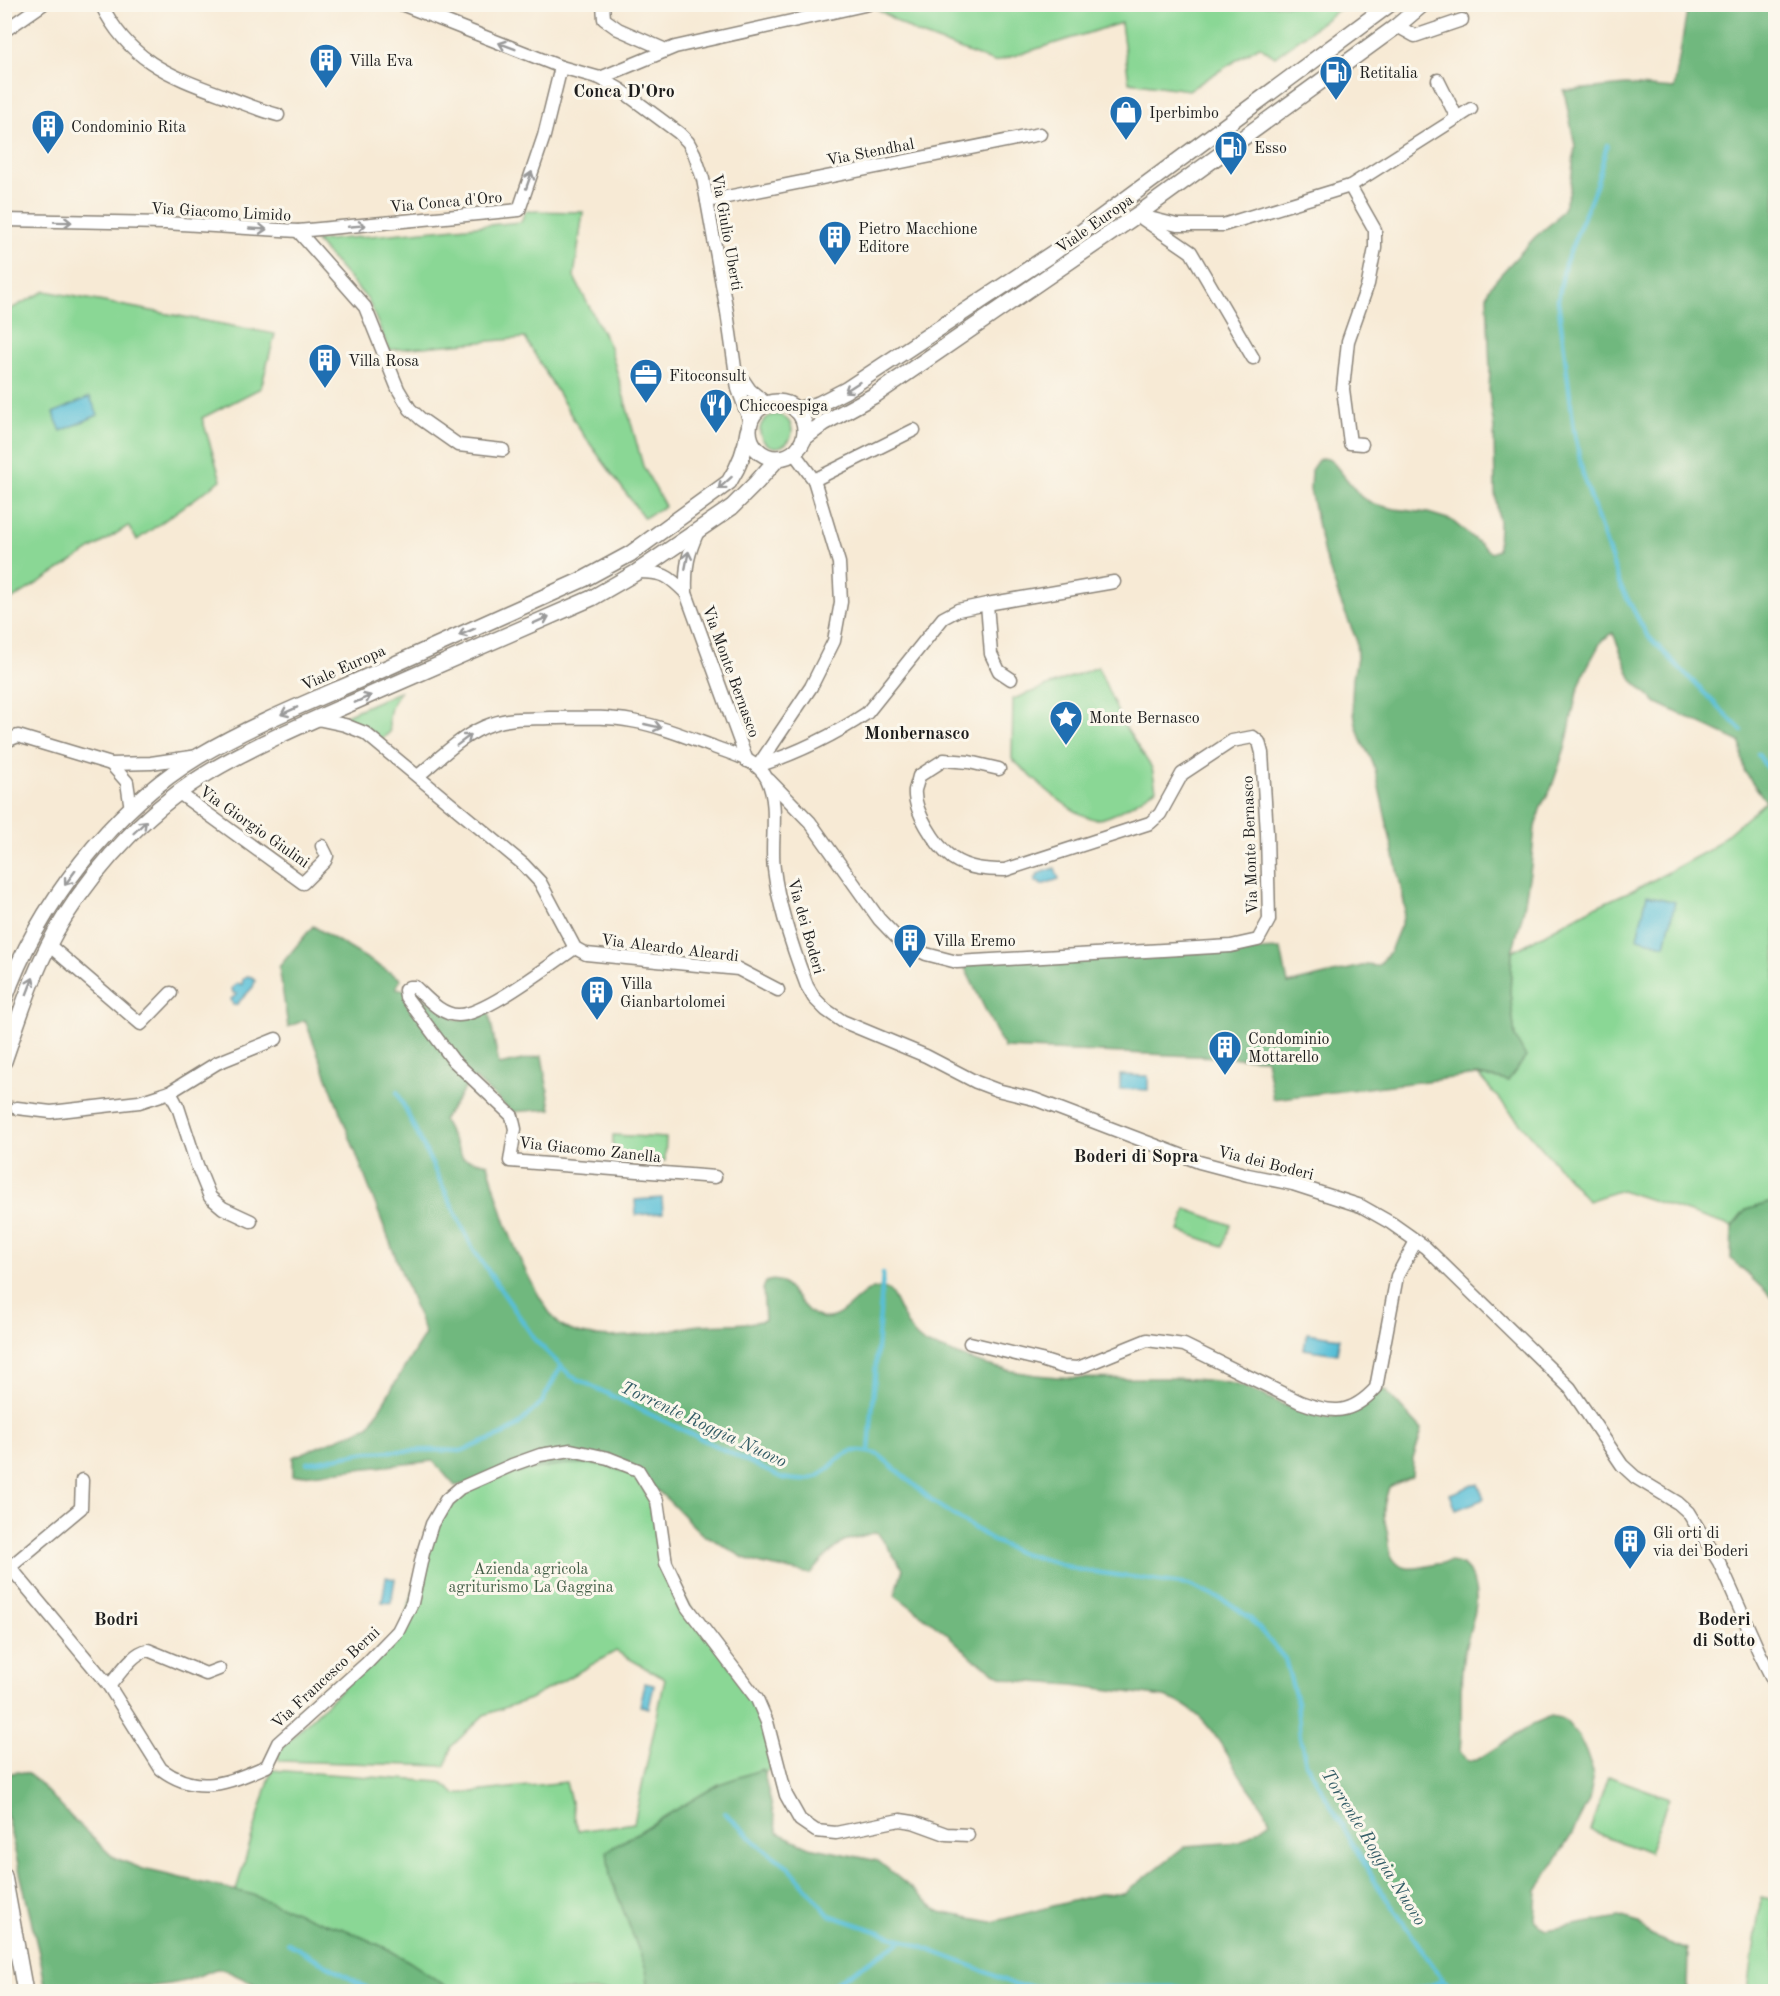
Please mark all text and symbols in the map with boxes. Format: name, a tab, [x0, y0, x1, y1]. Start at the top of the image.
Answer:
one-way arrow	[498, 40, 516, 51]
building icon: Villa Eva	[308, 42, 344, 89]
place label: Villa Eva	[349, 54, 413, 70]
fuel station icon: Retitalia	[1318, 54, 1354, 101]
place label: Retitalia	[1359, 66, 1418, 82]
district label: Conca D'Oro	[573, 83, 675, 101]
shop icon: Iperbimbo	[1108, 94, 1144, 141]
place label: Iperbimbo	[1149, 106, 1219, 122]
building icon: Condominio Rita	[30, 108, 66, 155]
place label: Condominio Rita	[71, 120, 186, 136]
fuel station icon: Esso	[1213, 129, 1249, 176]
street label: Via Stendhal	[825, 137, 916, 169]
place label: Esso	[1254, 141, 1287, 157]
one-way arrow	[525, 171, 536, 190]
street label: Via Giulio Uberti	[708, 173, 744, 292]
street label: Via Conca d'Oro	[389, 190, 503, 216]
street label: Viale Europa	[1054, 192, 1137, 257]
street label: Via Giacomo Limido	[150, 201, 292, 225]
one-way arrow	[52, 216, 72, 227]
building icon: Pietro Macchione Editore	[817, 219, 853, 266]
one-way arrow	[346, 220, 366, 231]
place label: Pietro Macchione Editore	[858, 222, 977, 256]
one-way arrow	[247, 223, 267, 234]
building icon: Villa Rosa	[307, 342, 343, 389]
place label: Villa Rosa	[348, 354, 419, 370]
office icon: Fitoconsult	[628, 357, 664, 404]
place label: Fitoconsult	[669, 369, 747, 385]
one-way arrow	[843, 380, 860, 393]
restaurant icon: Chiccoespiga	[698, 387, 734, 434]
place label: Chiccoespiga	[739, 399, 828, 415]
one-way arrow	[718, 476, 733, 490]
one-way arrow	[682, 551, 693, 570]
street label: Via Monte Bernasco	[699, 604, 761, 740]
one-way arrow	[531, 614, 550, 625]
one-way arrow	[458, 626, 476, 638]
street label: Viale Europa	[299, 643, 388, 695]
one-way arrow	[353, 693, 371, 704]
place icon: Monte Bernasco	[1048, 699, 1084, 746]
one-way arrow	[280, 706, 298, 717]
place label: Monte Bernasco	[1089, 711, 1200, 727]
one-way arrow	[643, 721, 662, 732]
district label: Monbernasco	[864, 725, 970, 743]
one-way arrow	[456, 734, 472, 747]
street label: Via Monte Bernasco	[1241, 775, 1261, 915]
street label: Via Giorgio Giulini	[196, 784, 312, 871]
one-way arrow	[133, 819, 148, 834]
one-way arrow	[64, 869, 76, 885]
street label: Via dei Boderi	[784, 877, 826, 976]
building icon: Villa Eremo	[892, 922, 928, 969]
street label: Via Aleardo Aleardi	[600, 933, 739, 965]
place label: Villa Eremo	[933, 934, 1016, 950]
building icon: Villa Gianbartolomei	[579, 974, 615, 1021]
one-way arrow	[26, 977, 37, 995]
place label: Villa Gianbartolomei	[620, 977, 725, 1011]
building icon: Condominio Mottarello	[1207, 1029, 1243, 1076]
place label: Condominio Mottarello	[1248, 1032, 1330, 1066]
street label: Via Giacomo Zanella	[518, 1136, 662, 1166]
street label: Via dei Boderi	[1216, 1144, 1315, 1184]
district label: Boderi di Sopra	[1073, 1148, 1199, 1166]
water label: Torrente Roggia Nuovo	[618, 1379, 789, 1471]
building icon: Gli orti di via dei Boderi	[1612, 1523, 1648, 1570]
place label: Gli orti di via dei Boderi	[1653, 1526, 1748, 1560]
park label: Azienda agricola agriturismo La Gaggina	[448, 1562, 614, 1596]
district label: Bodri	[94, 1611, 138, 1629]
district label: Boderi di Sotto	[1693, 1611, 1755, 1650]
street label: Via Francesco Berni	[269, 1625, 383, 1732]
water label: Torrente Roggia Nuovo	[1318, 1766, 1429, 1929]

